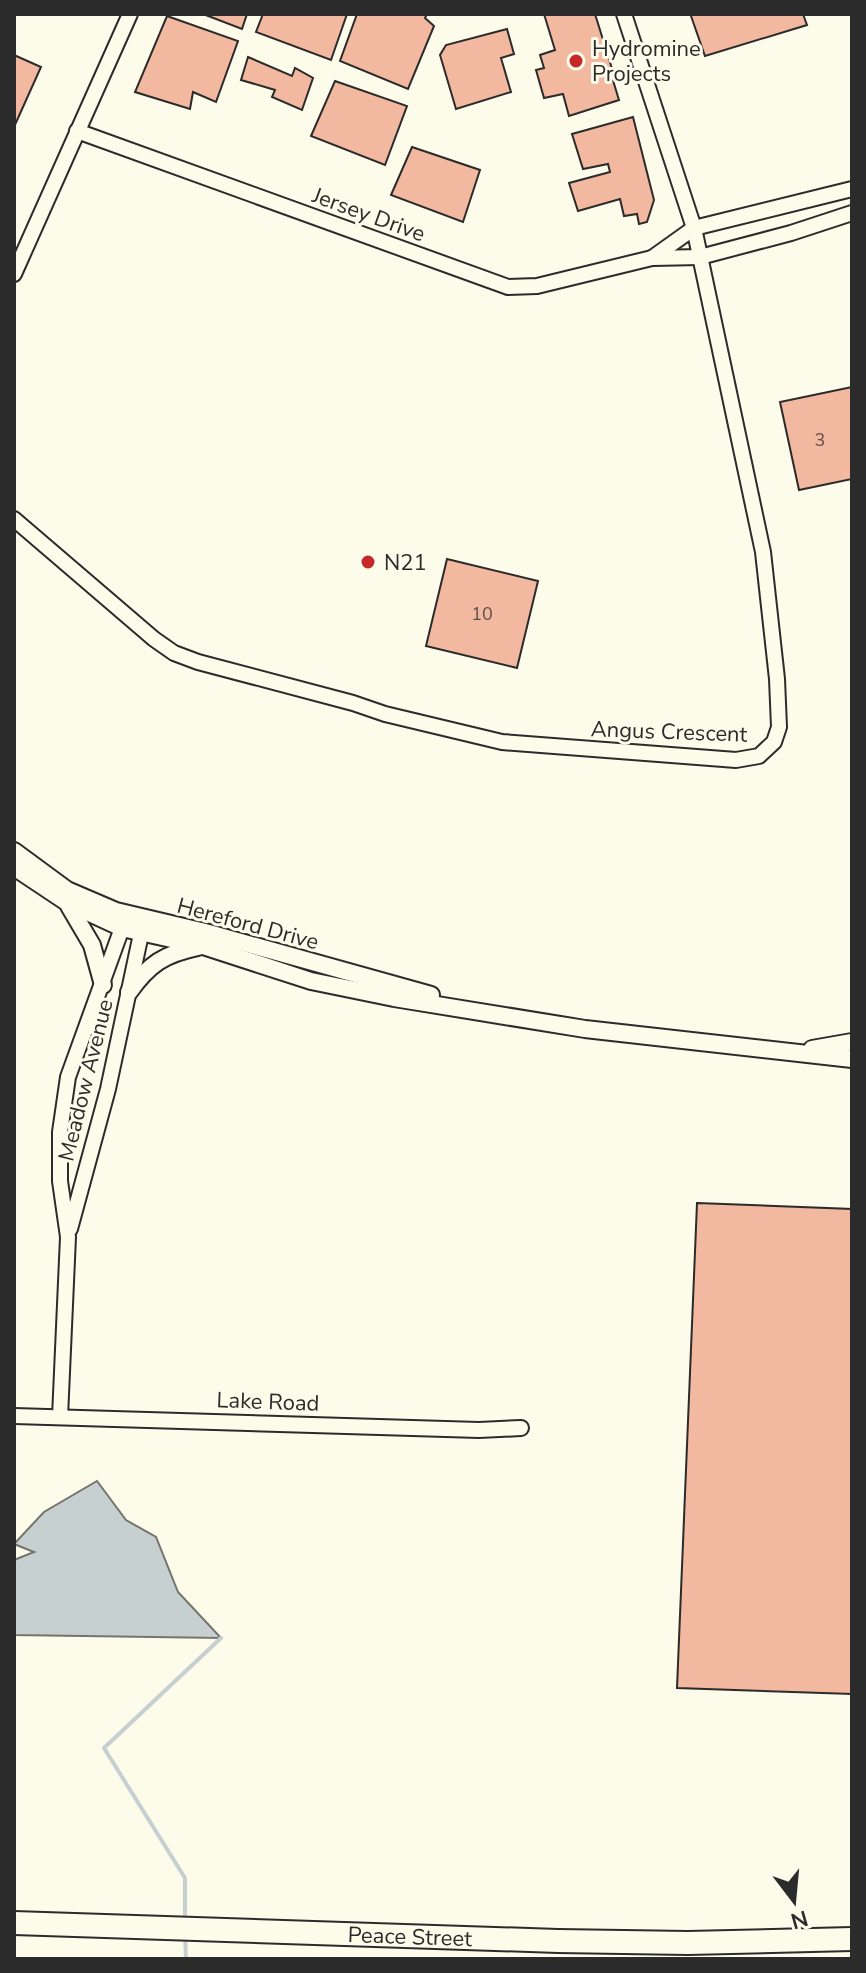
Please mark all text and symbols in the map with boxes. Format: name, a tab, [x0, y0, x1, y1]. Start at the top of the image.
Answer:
place label: Hydromine Projects	[592, 34, 701, 89]
marker: Hydromine Projects	[567, 52, 585, 70]
street label: Jersey Drive	[307, 180, 429, 249]
house number: 3	[815, 428, 825, 452]
place label: N21	[384, 548, 427, 578]
marker: N21	[359, 553, 377, 571]
house number: 10	[471, 602, 493, 626]
street label: Angus Crescent	[590, 714, 748, 750]
street label: Hereford Drive	[174, 891, 322, 957]
street label: Meadow Avenue	[51, 996, 121, 1164]
street label: Lake Road	[216, 1385, 320, 1419]
north arrow	[754, 1861, 834, 1941]
text: N	[787, 1903, 811, 1936]
street label: Peace Street	[347, 1920, 473, 1954]

